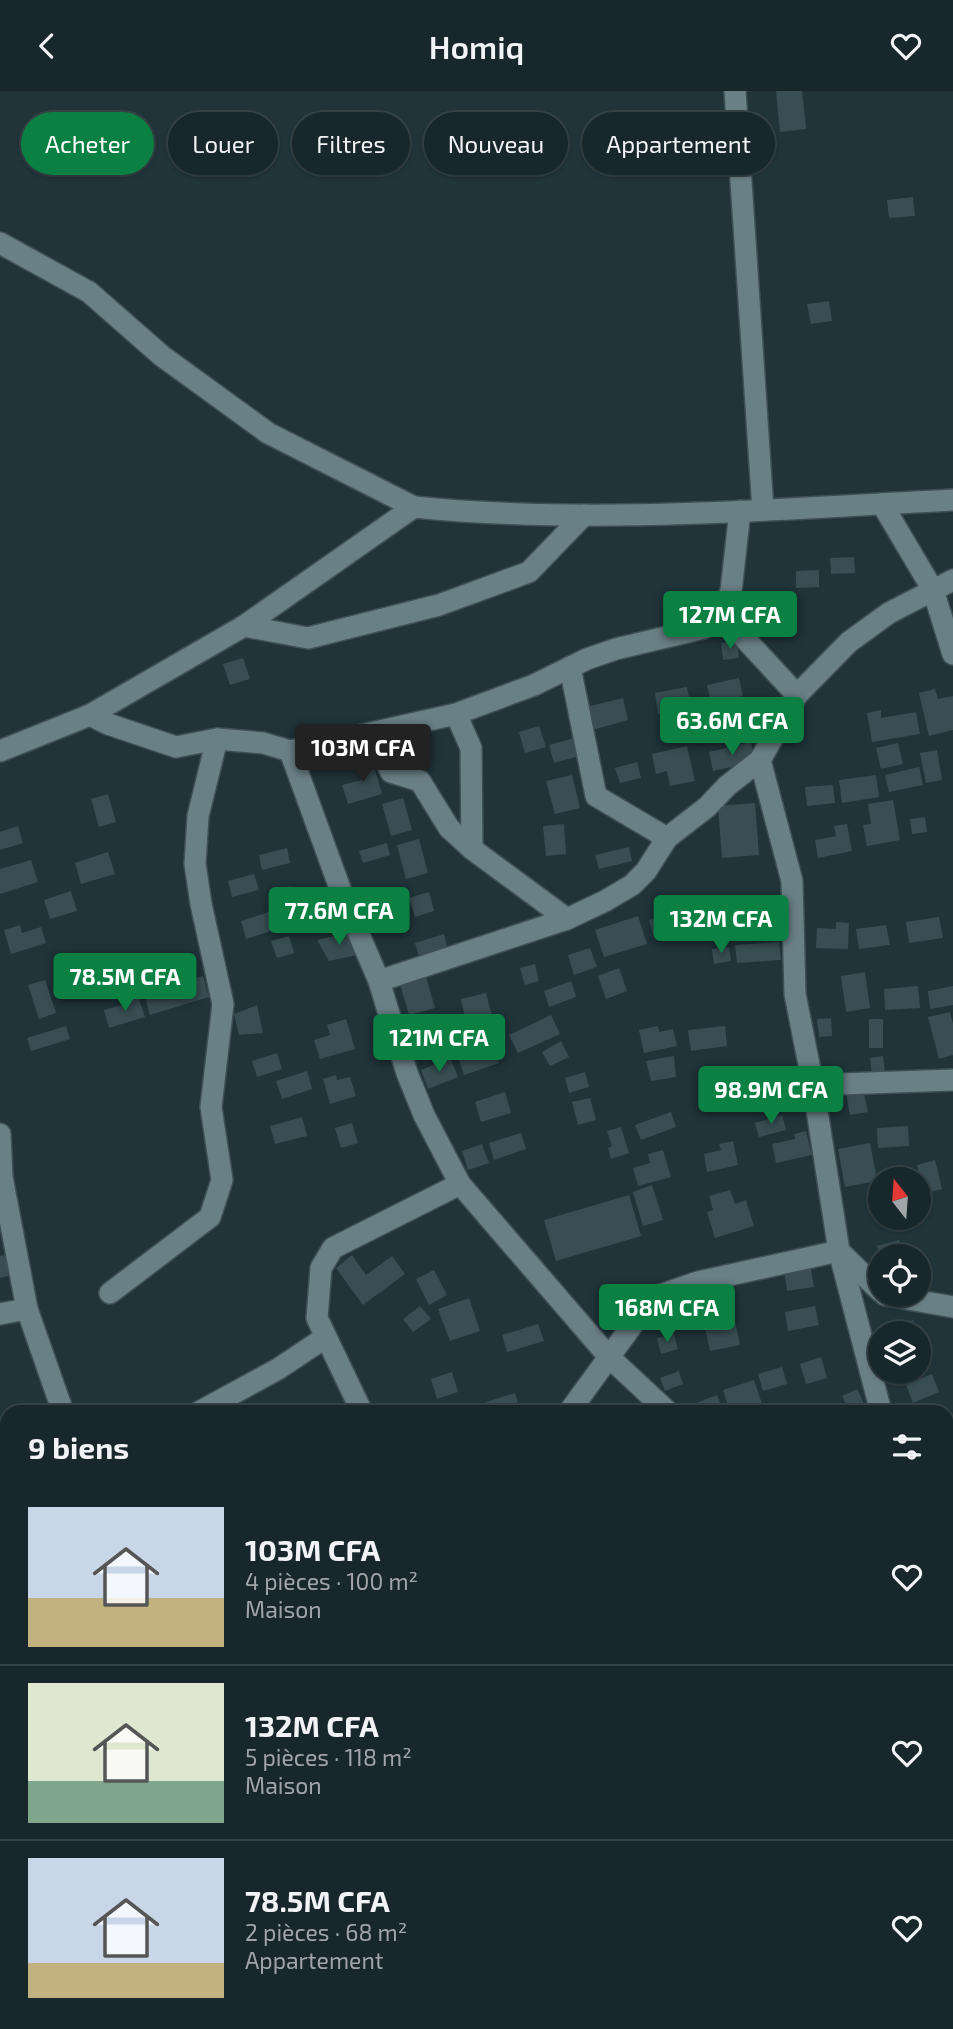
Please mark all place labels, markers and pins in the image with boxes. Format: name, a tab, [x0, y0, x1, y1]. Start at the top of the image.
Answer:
pin: 127M CFA	[658, 591, 802, 651]
pin: 63.6M CFA	[652, 697, 812, 757]
pin: 103M CFA	[291, 725, 435, 784]
pin: 77.6M CFA	[259, 887, 419, 947]
pin: 132M CFA	[649, 895, 793, 955]
pin: 78.5M CFA	[45, 953, 205, 1013]
pin: 121M CFA	[367, 1014, 511, 1074]
pin: 98.9M CFA	[691, 1067, 851, 1126]
pin: 168M CFA	[595, 1285, 739, 1344]

